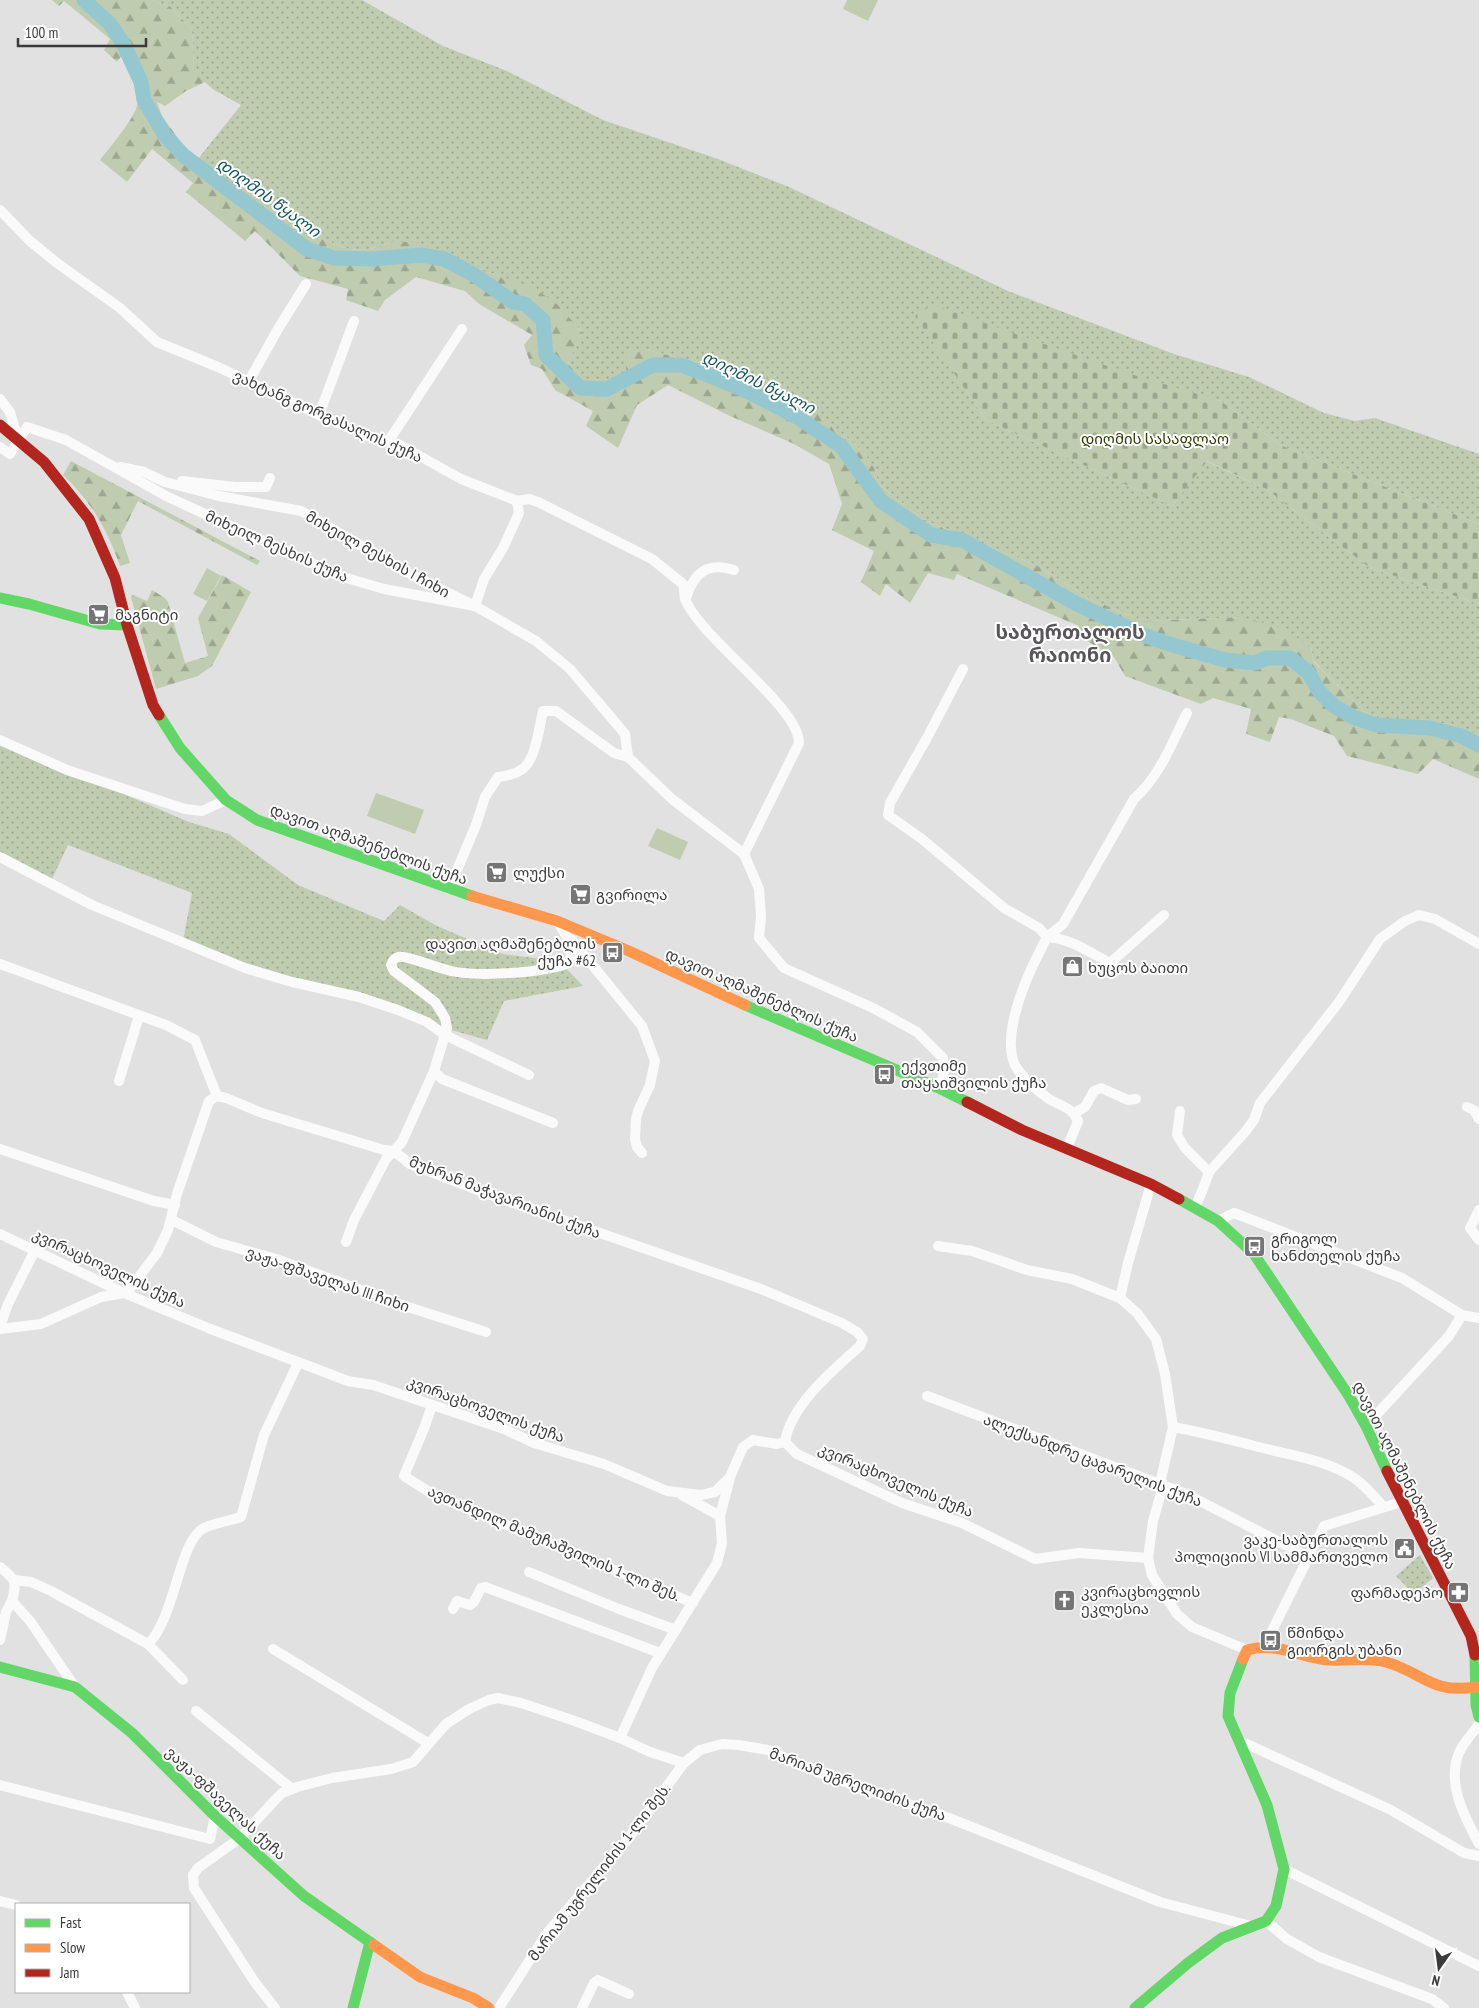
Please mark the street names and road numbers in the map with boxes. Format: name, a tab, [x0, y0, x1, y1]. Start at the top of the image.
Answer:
street label: ვახტანგ გორგასალის ქუჩა	[230, 366, 426, 466]
street label: მიხეილ მესხის ქუჩა	[202, 506, 352, 586]
street label: მიხეილ მესხის I ჩიხი	[303, 506, 453, 602]
street label: დავით აღმაშენებლის ქუჩა	[268, 799, 470, 889]
street label: დავით აღმაშენებლის ქუჩა	[663, 944, 861, 1046]
street label: მუხრან მაჭავარიანის ქუჩა	[406, 1152, 604, 1242]
street label: კვირაცხოველის ქუჩა	[30, 1224, 188, 1312]
street label: ვაჟა-ფშაველას III ჩიხი	[244, 1242, 412, 1316]
street label: კვირაცხოველის ქუჩა	[405, 1372, 567, 1446]
street label: დავით აღმაშენებლის ქუჩა	[1349, 1378, 1461, 1572]
street label: ალექსანდრე ცაგარელის ქუჩა	[981, 1409, 1205, 1511]
street label: კვირაცხოველის ქუჩა	[816, 1439, 976, 1521]
street label: ავთანდილ მამუჩაშვილის 1-ლი შეს.	[425, 1481, 683, 1605]
street label: ვაჟა-ფშაველას ქუჩა	[162, 1742, 290, 1864]
street label: მარიამ უგრელიძის ქუჩა	[767, 1743, 949, 1825]
street label: მარიამ უგრელიძის 1-ლი შეს.	[524, 1779, 674, 1965]

